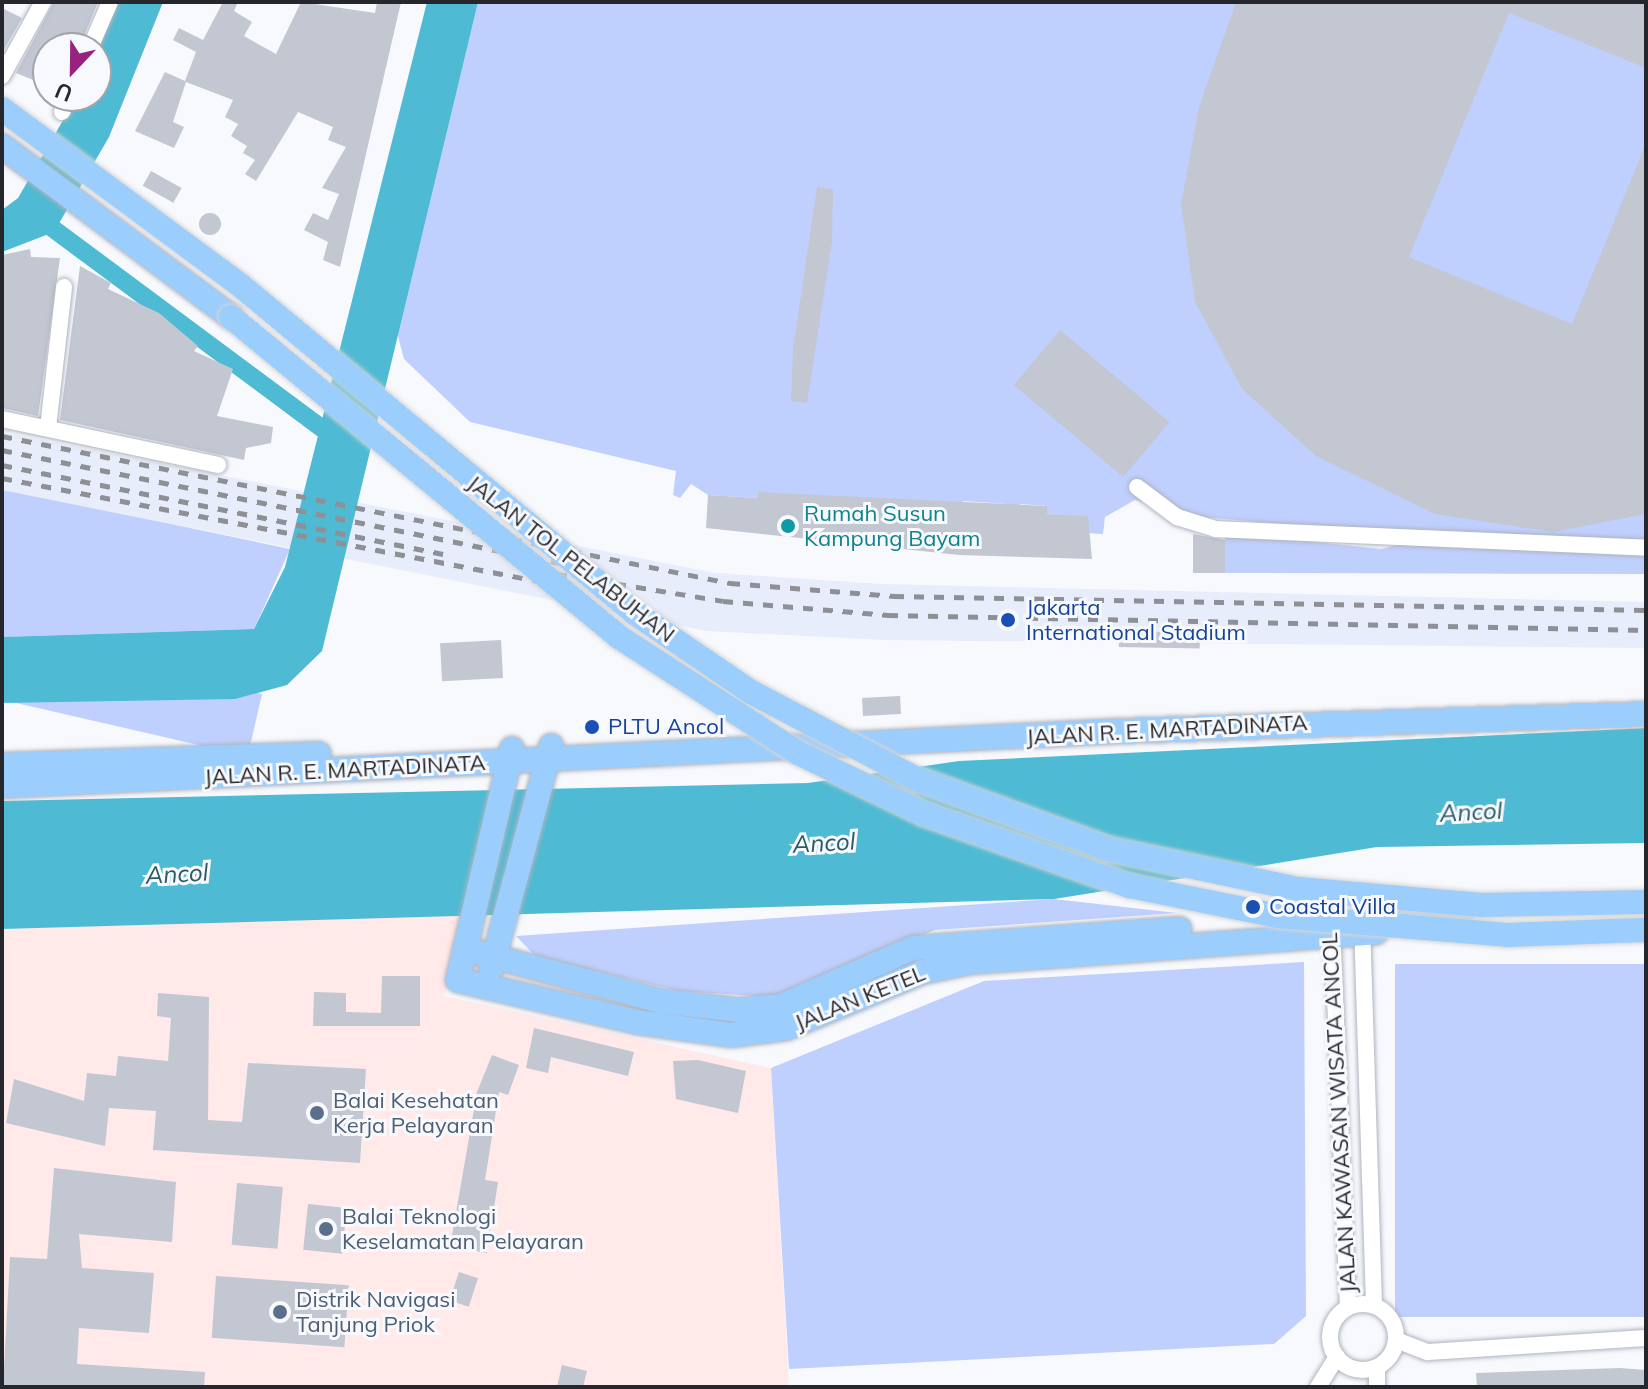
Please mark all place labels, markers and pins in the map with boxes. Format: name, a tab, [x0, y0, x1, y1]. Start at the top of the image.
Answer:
place label: Rumah Susun Kampung Bayam	[804, 500, 980, 552]
marker: Rumah Susun Kampung Bayam	[779, 517, 797, 535]
place label: Jakarta International Stadium	[1026, 594, 1246, 646]
marker: Jakarta International Stadium	[997, 609, 1019, 631]
place label: PLTU Ancol	[608, 714, 724, 740]
marker: PLTU Ancol	[583, 718, 601, 736]
place label: Coastal Villa	[1269, 894, 1396, 920]
marker: Coastal Villa	[1244, 898, 1262, 916]
place label: Balai Kesehatan Kerja Pelayaran	[333, 1087, 499, 1138]
marker: Balai Kesehatan Kerja Pelayaran	[308, 1104, 326, 1122]
place label: Balai Teknologi Keselamatan Pelayaran	[342, 1203, 584, 1254]
marker: Balai Teknologi Keselamatan Pelayaran	[317, 1220, 335, 1238]
place label: Distrik Navigasi Tanjung Priok	[296, 1286, 456, 1338]
marker: Distrik Navigasi Tanjung Priok	[271, 1303, 289, 1321]

